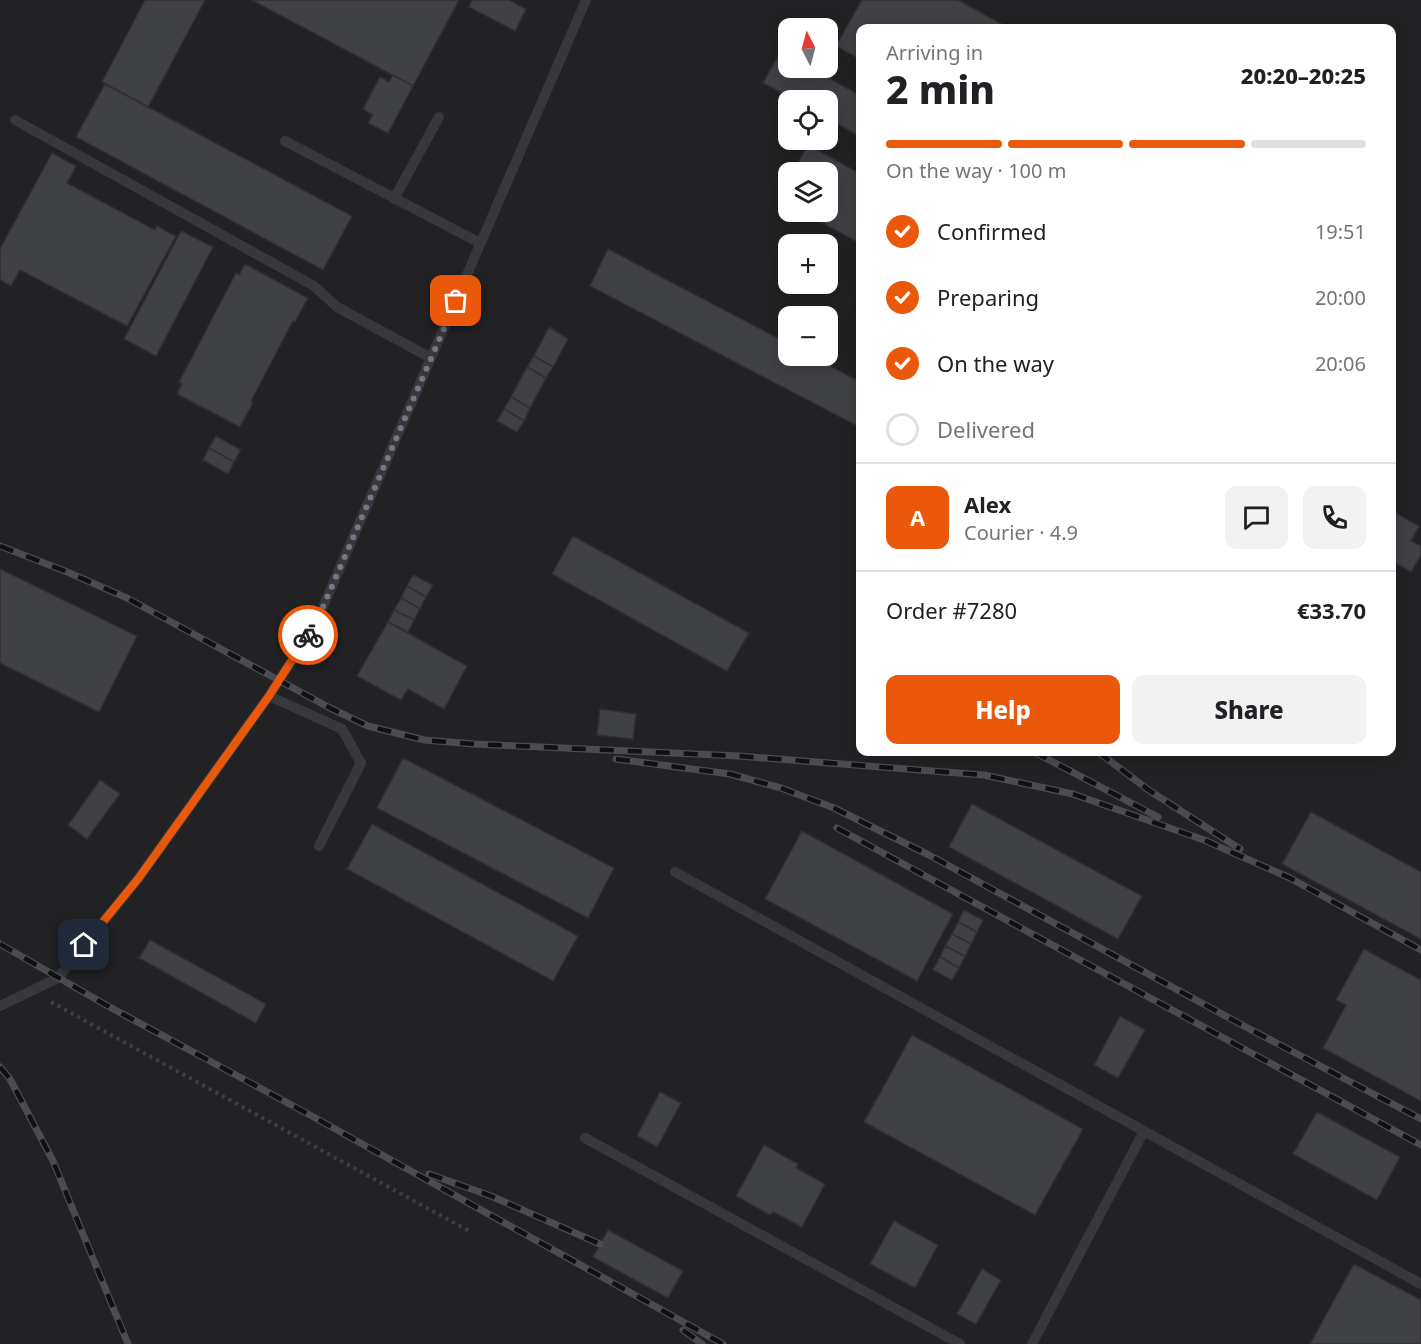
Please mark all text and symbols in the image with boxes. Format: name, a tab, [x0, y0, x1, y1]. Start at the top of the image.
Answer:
north arrow	[778, 18, 838, 78]
map controls	[778, 18, 838, 366]
text: Arriving in	[886, 39, 983, 66]
text: 20:20–20:25	[1241, 60, 1366, 90]
text: 2 min	[886, 62, 995, 115]
button: locate	[778, 90, 838, 150]
text: On the way · 100 m	[886, 157, 1066, 184]
button: layers	[778, 162, 838, 222]
icon: check	[886, 215, 919, 248]
text: Confirmed	[937, 216, 1047, 246]
text: 19:51	[1315, 218, 1366, 245]
button: +	[778, 234, 838, 294]
pin	[430, 275, 481, 326]
icon: check	[886, 281, 919, 314]
text: Preparing	[937, 282, 1039, 312]
icon: bag	[439, 284, 472, 317]
text: 20:00	[1315, 284, 1366, 311]
button: −	[778, 306, 838, 366]
icon: check	[886, 347, 919, 380]
text: On the way	[937, 348, 1054, 378]
text: 20:06	[1315, 350, 1366, 377]
text: Delivered	[937, 414, 1035, 444]
button: chat	[1225, 486, 1288, 549]
button: phone	[1303, 486, 1366, 549]
text: Alex	[964, 489, 1011, 519]
text: A	[910, 502, 925, 532]
text: Courier · 4.9	[964, 519, 1078, 546]
text: Order #7280	[886, 595, 1017, 625]
text: €33.70	[1297, 595, 1366, 625]
courier	[278, 605, 338, 665]
icon: bike	[292, 619, 325, 652]
button: Help	[886, 675, 1120, 744]
button: Share	[1132, 675, 1366, 744]
pin	[58, 919, 109, 970]
icon: home	[67, 928, 100, 961]

